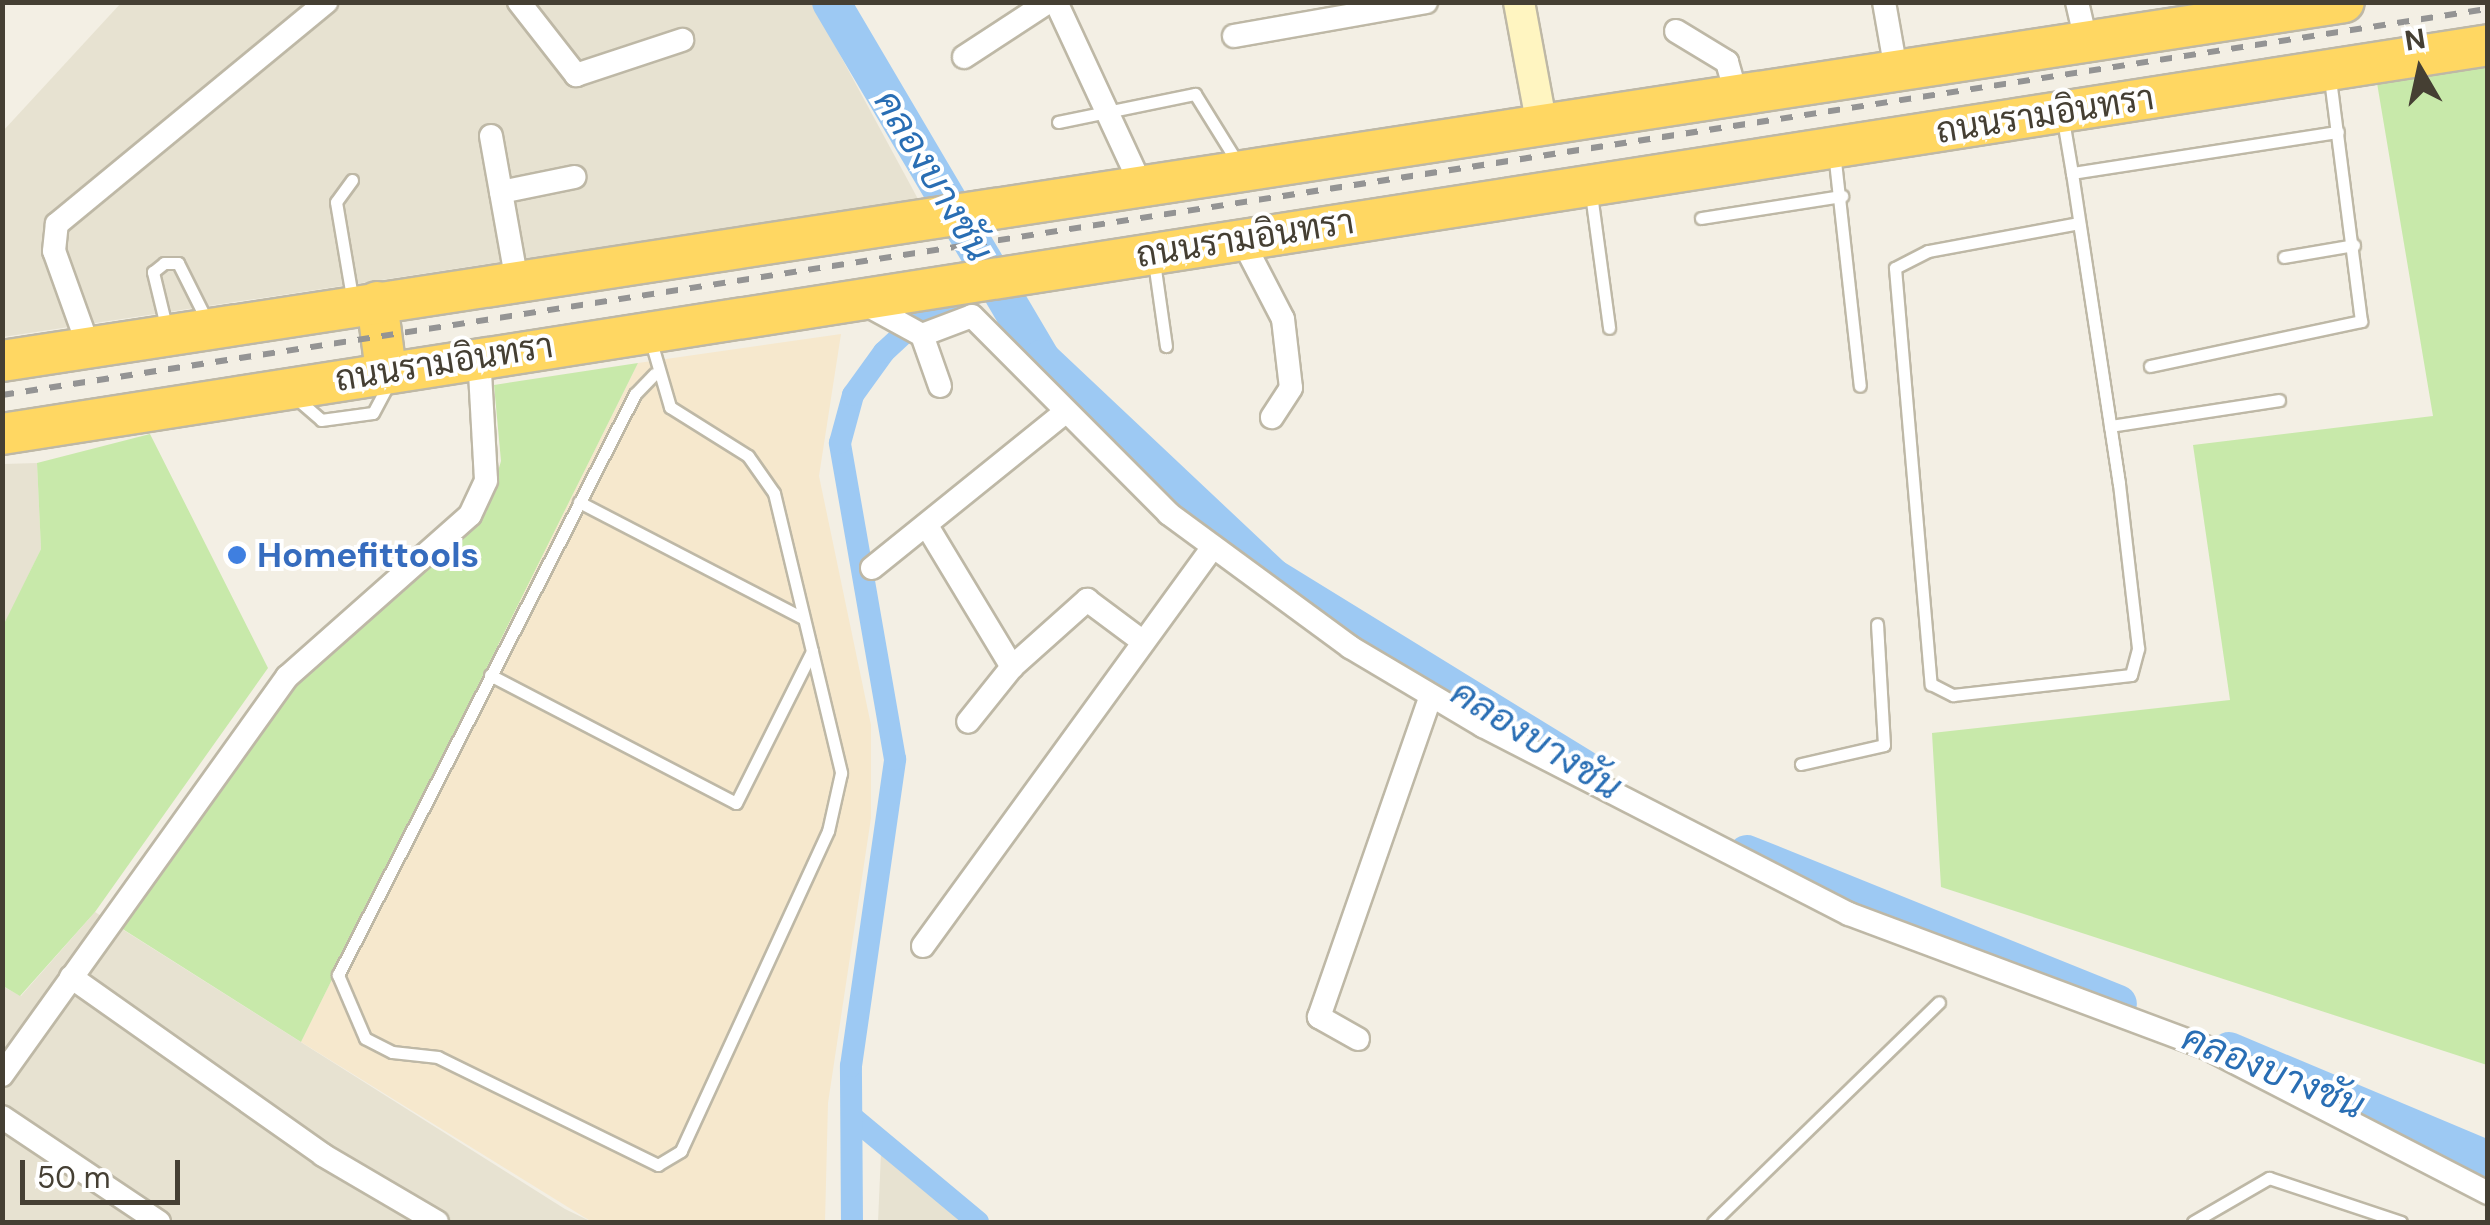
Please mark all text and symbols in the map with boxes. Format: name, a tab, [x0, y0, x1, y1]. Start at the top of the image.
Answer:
north arrow	[2370, 20, 2470, 120]
text: N	[2402, 20, 2428, 60]
street label: ถนนรามอินทรา	[1933, 76, 2157, 152]
water label: คลองบางชัน	[864, 82, 1002, 270]
street label: ถนนรามอินทรา	[1133, 200, 1357, 276]
street label: ถนนรามอินทรา	[332, 324, 556, 400]
place label: Homefittools	[257, 534, 479, 576]
marker: Homefittools	[226, 544, 248, 566]
water label: คลองบางชัน	[1443, 670, 1629, 810]
water label: คลองบางชัน	[2175, 1015, 2371, 1129]
scale bar	[25, 1140, 185, 1202]
text: 50 m	[37, 1158, 111, 1197]

